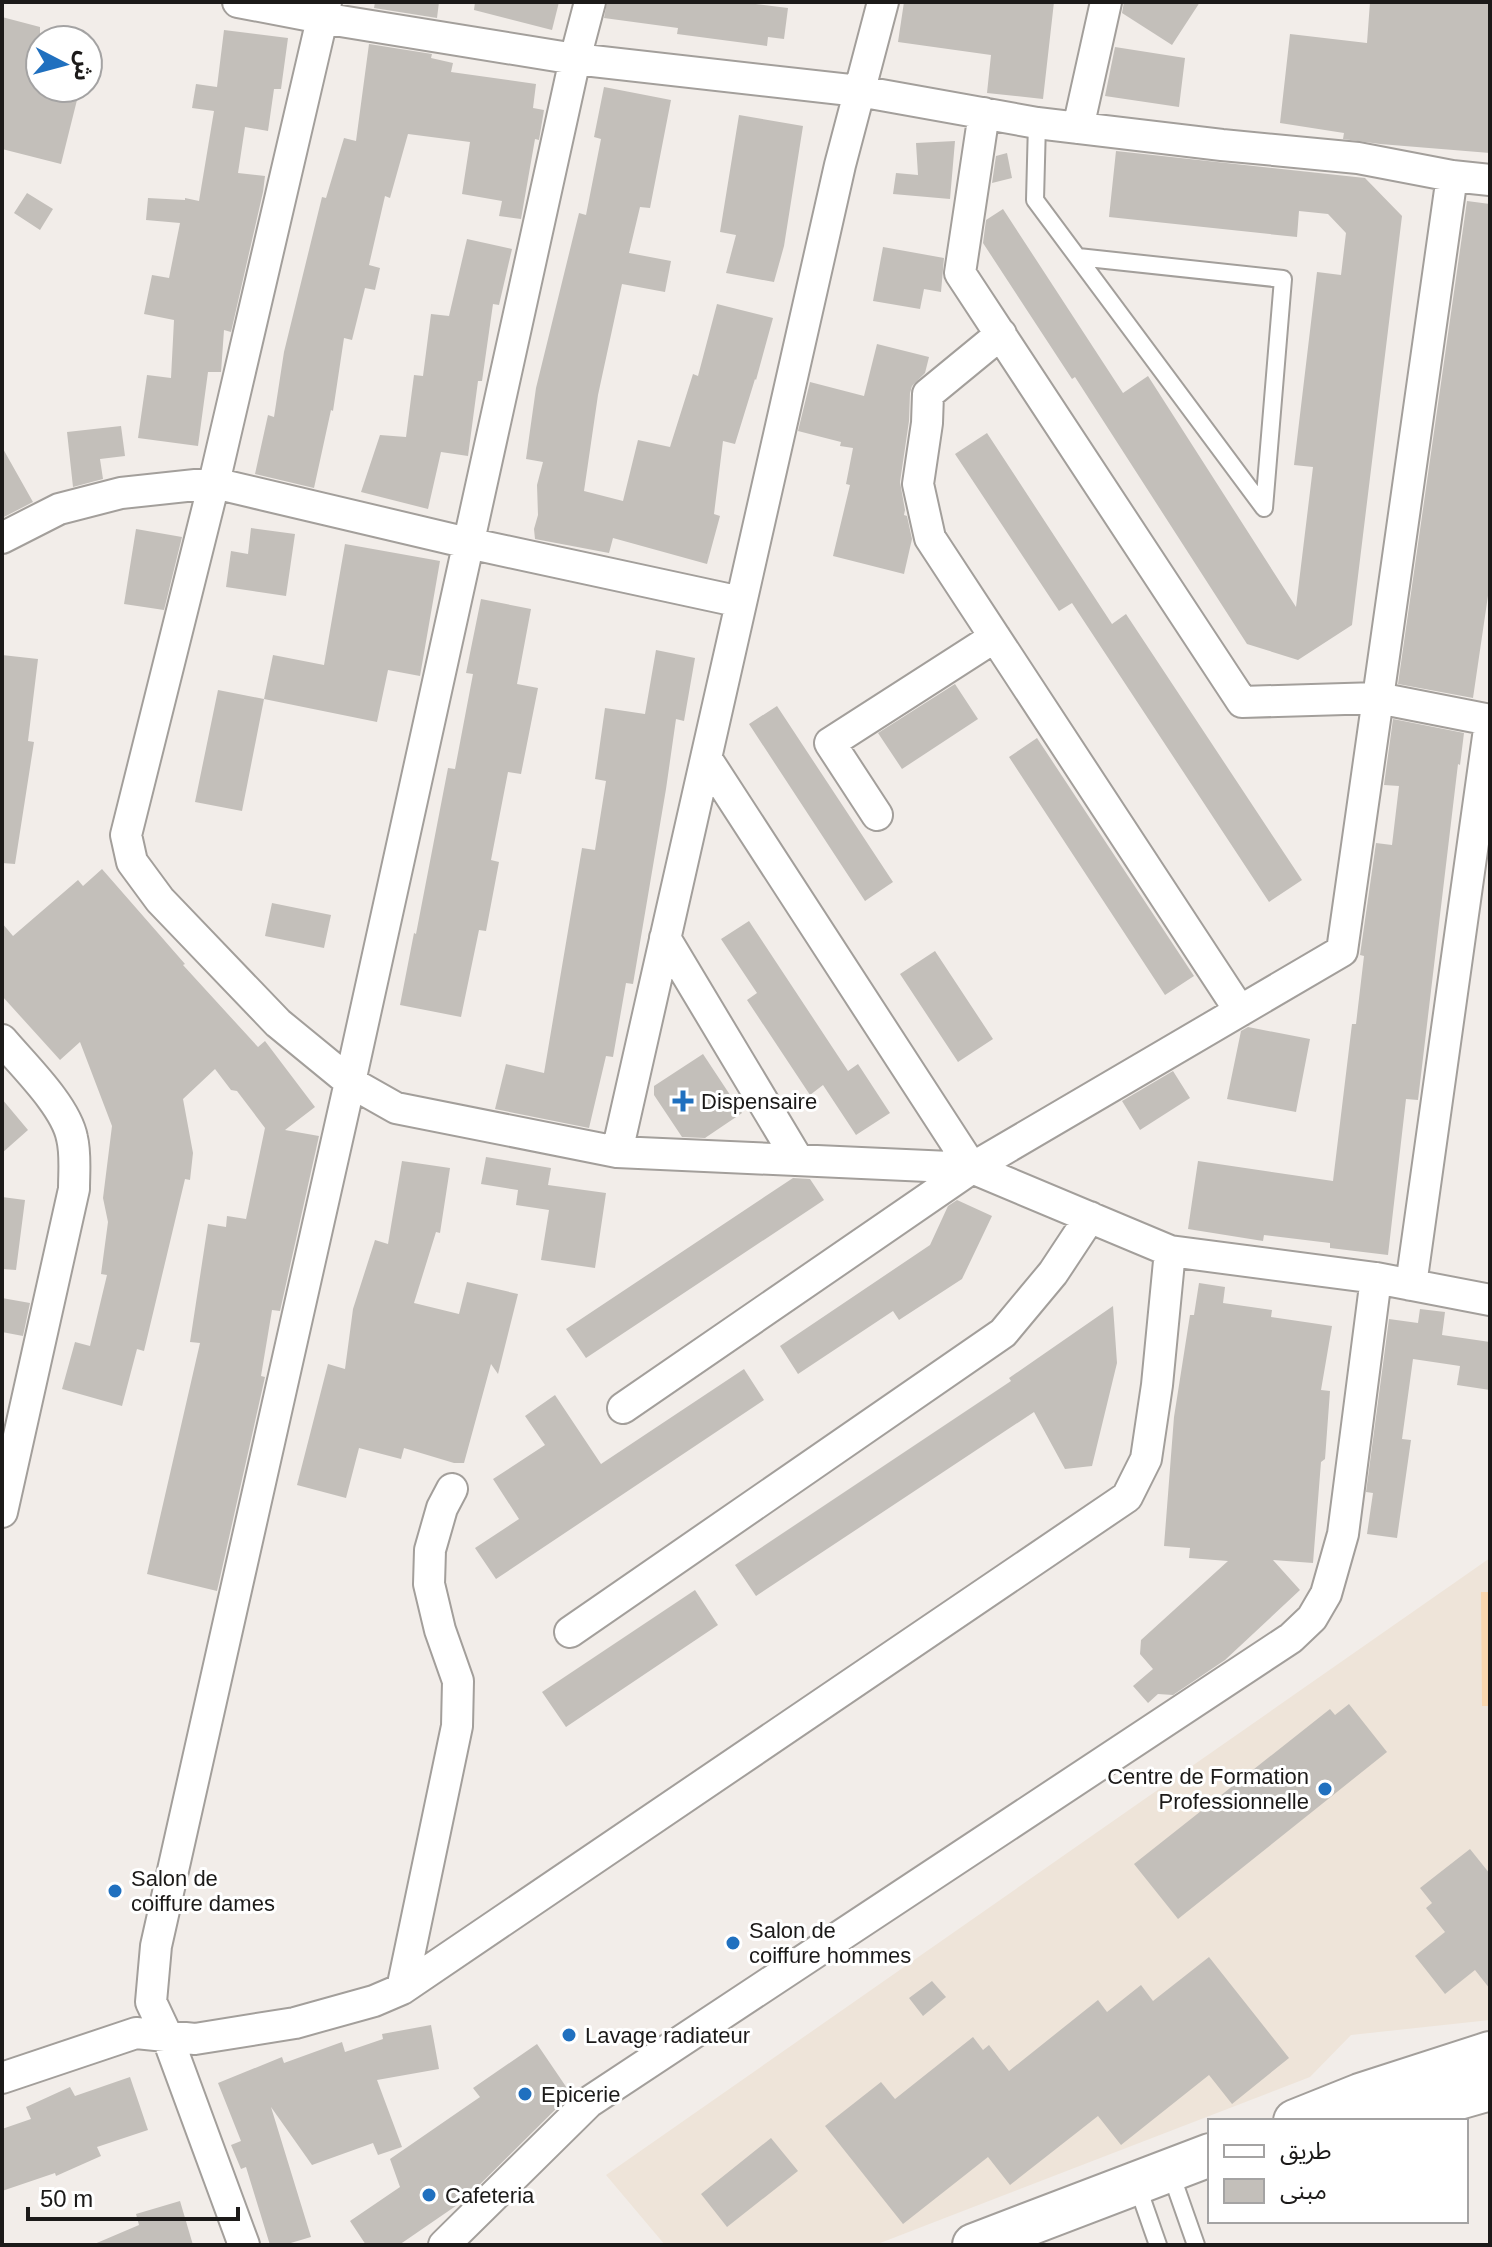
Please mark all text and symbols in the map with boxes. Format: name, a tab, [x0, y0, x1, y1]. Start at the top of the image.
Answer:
north arrow	[24, 24, 104, 104]
text: ش	[69, 50, 97, 82]
place label: Dispensaire	[701, 1089, 817, 1114]
marker: Dispensaire	[672, 1090, 694, 1112]
place label: Centre de Formation Professionnelle	[1107, 1764, 1309, 1814]
marker: Centre de Formation Professionnelle	[1316, 1780, 1334, 1798]
place label: Salon de coiffure dames	[131, 1866, 275, 1916]
marker: Salon de coiffure dames	[106, 1882, 124, 1900]
place label: Salon de coiffure hommes	[749, 1918, 911, 1968]
marker: Salon de coiffure hommes	[724, 1934, 742, 1952]
place label: Lavage radiateur	[585, 2023, 750, 2048]
marker: Lavage radiateur	[560, 2026, 578, 2044]
place label: Epicerie	[541, 2082, 620, 2107]
marker: Epicerie	[516, 2085, 534, 2103]
legend	[1208, 2119, 1468, 2223]
text: طريق	[1280, 2137, 1332, 2166]
scale bar	[28, 2171, 238, 2221]
text: مبنى	[1280, 2177, 1327, 2204]
place label: Cafeteria	[445, 2183, 535, 2208]
text: 50 m	[40, 2185, 93, 2212]
marker: Cafeteria	[420, 2186, 438, 2204]

